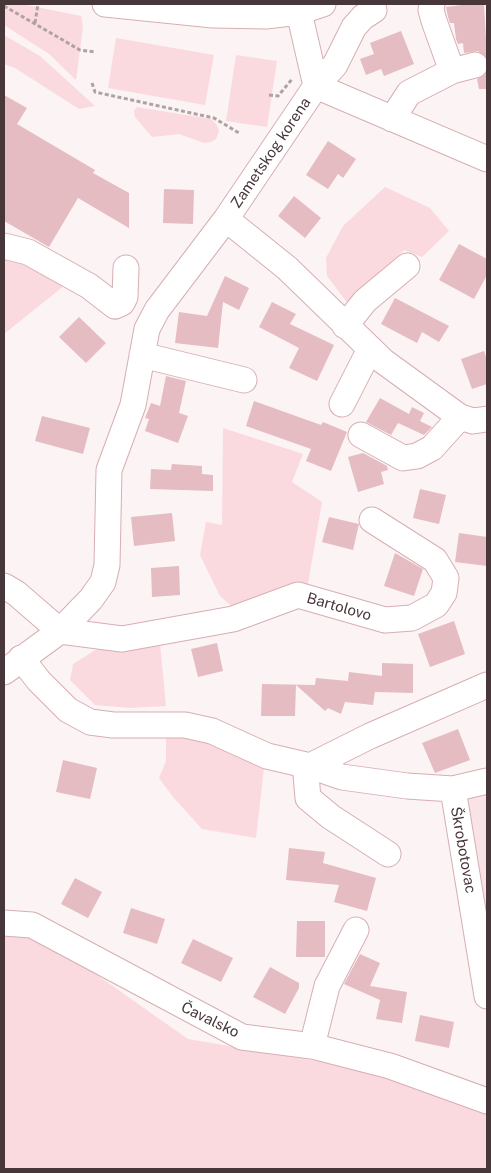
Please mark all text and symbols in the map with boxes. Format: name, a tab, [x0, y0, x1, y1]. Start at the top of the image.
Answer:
street label: Zametskog korena	[227, 94, 315, 212]
street label: Bartolovo	[305, 589, 373, 625]
street label: Škrobotovac	[447, 805, 479, 895]
street label: Čavalsko	[178, 998, 242, 1042]

